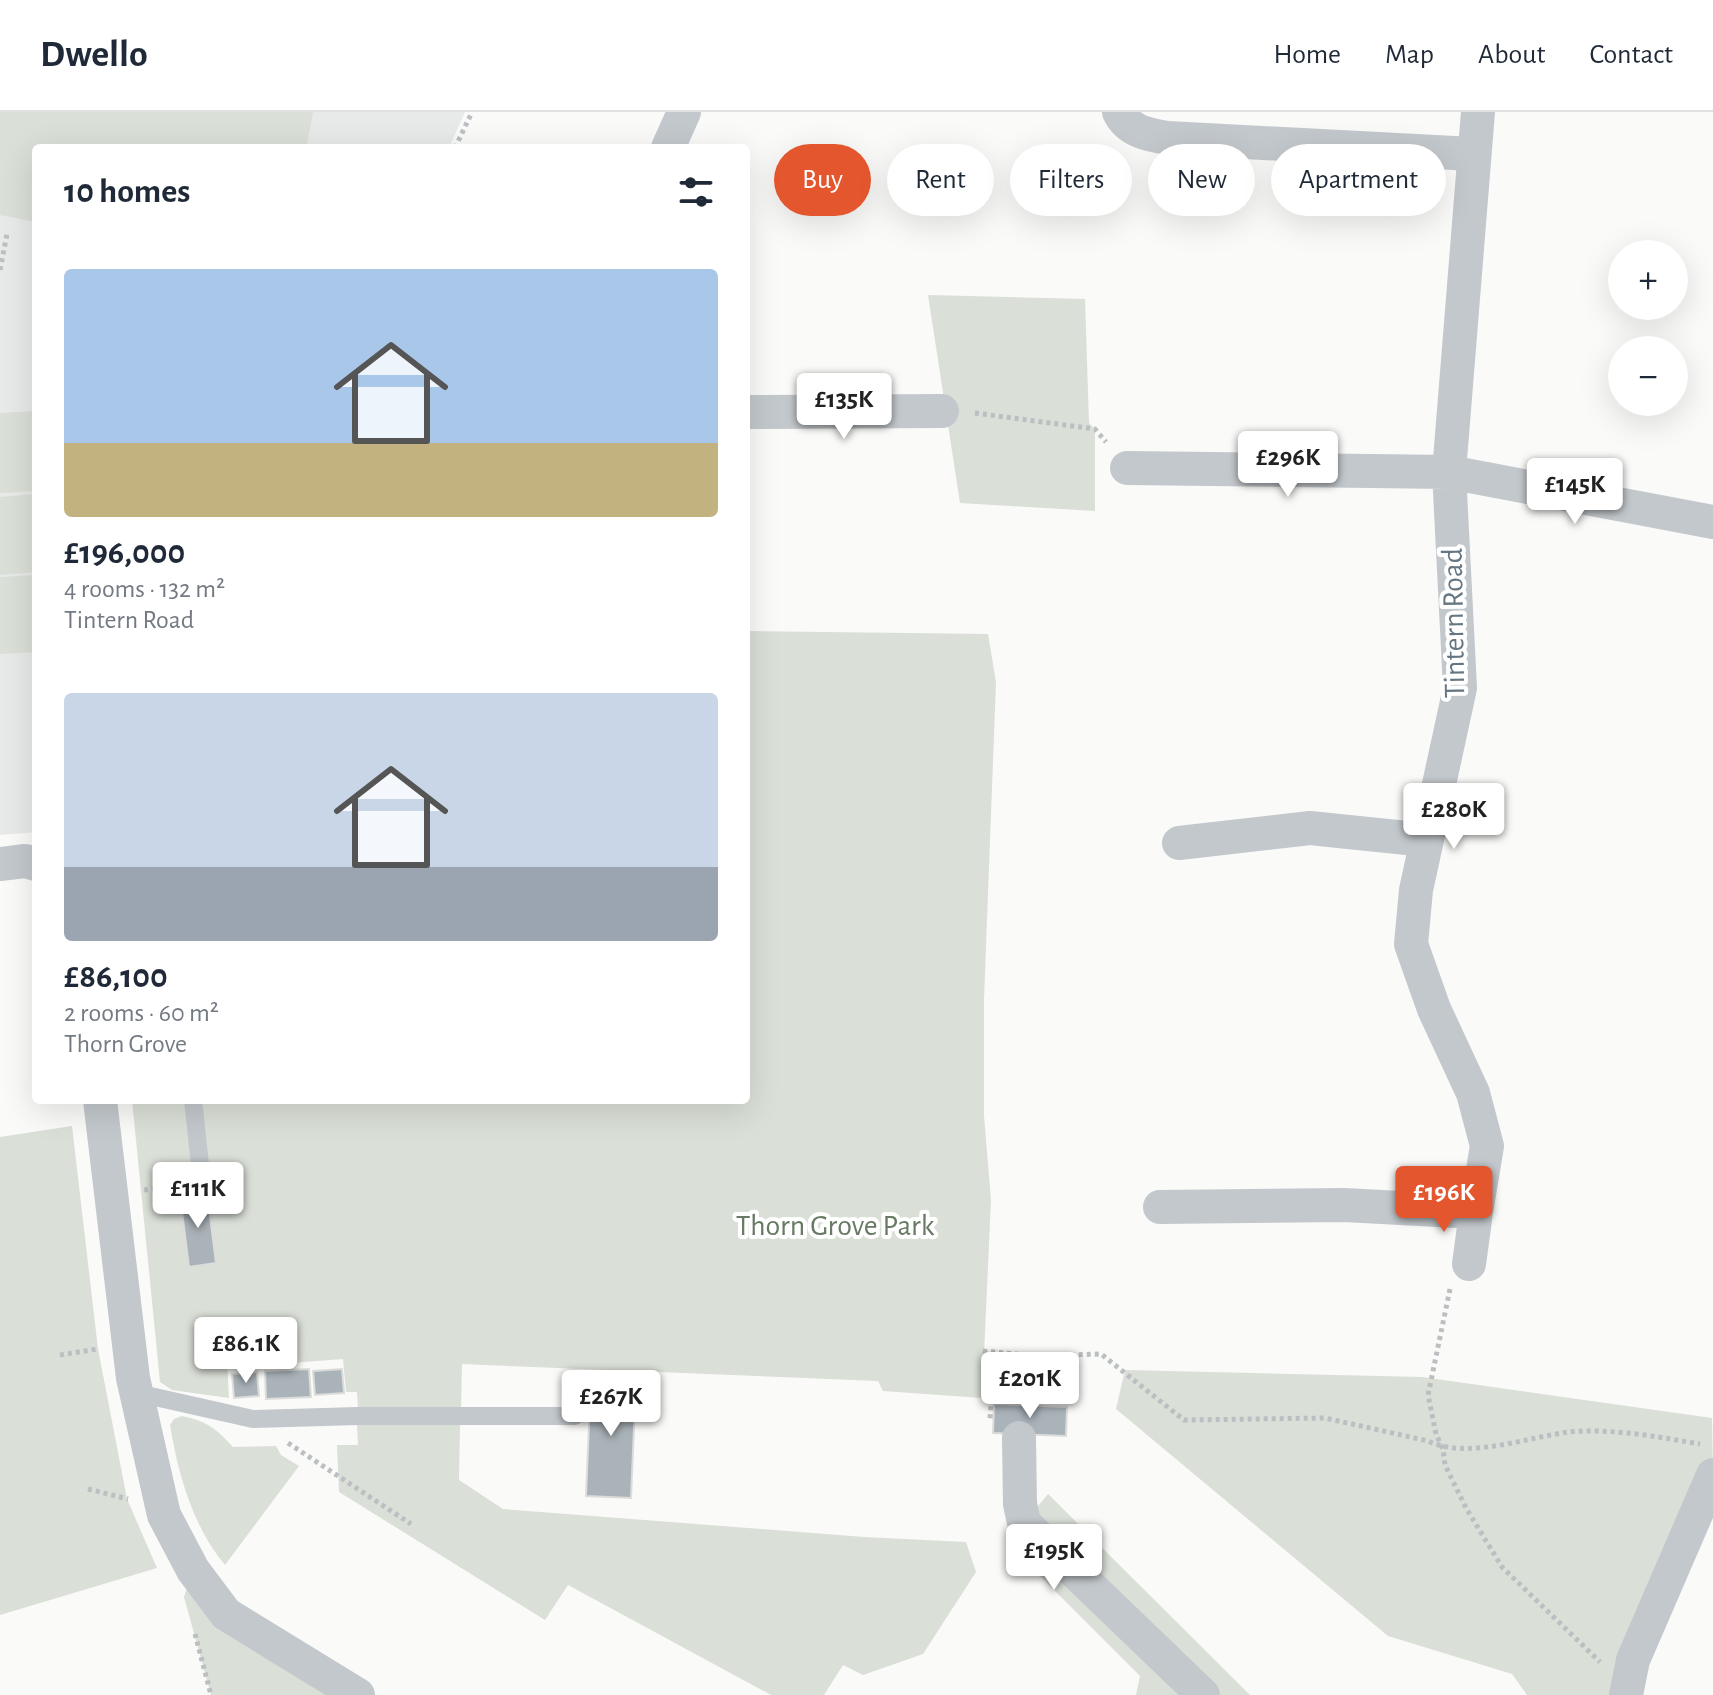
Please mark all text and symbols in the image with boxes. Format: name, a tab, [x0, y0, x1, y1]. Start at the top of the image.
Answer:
text: Dwello	[40, 36, 148, 74]
text: Home	[1274, 41, 1341, 69]
text: Map	[1385, 41, 1434, 69]
text: About	[1478, 41, 1546, 69]
text: Contact	[1590, 41, 1673, 69]
chip: Buy	[774, 144, 871, 216]
chip: Rent	[887, 144, 994, 216]
chip: Filters	[1010, 144, 1132, 216]
chip: New	[1148, 144, 1255, 216]
chip: Apartment	[1271, 144, 1446, 216]
icon: filters	[674, 170, 718, 214]
text: 10 homes	[64, 175, 190, 209]
map controls	[1608, 240, 1688, 416]
button: +	[1608, 240, 1688, 320]
icon: home	[319, 321, 463, 465]
button: −	[1608, 336, 1688, 416]
pin: £135K	[788, 373, 900, 441]
text: £135K	[815, 386, 873, 412]
pin: £296K	[1232, 431, 1344, 499]
text: £296K	[1256, 444, 1320, 470]
pin: £145K	[1519, 458, 1631, 526]
text: £145K	[1545, 471, 1605, 497]
text: £196,000	[64, 536, 185, 570]
street label: Tintern Road	[1438, 548, 1470, 698]
text: 4 rooms · 132 m²	[64, 576, 225, 602]
text: Tintern Road	[64, 607, 194, 633]
icon: home	[319, 745, 463, 889]
pin: £280K	[1398, 783, 1510, 851]
text: £280K	[1421, 796, 1487, 822]
text: £86,100	[64, 960, 168, 994]
text: 2 rooms · 60 m²	[64, 1000, 219, 1026]
text: Thorn Grove	[64, 1031, 187, 1057]
pin: £111K	[142, 1162, 254, 1230]
pin: £196K	[1388, 1166, 1500, 1234]
text: £111K	[171, 1175, 225, 1201]
text: £196K	[1413, 1179, 1475, 1205]
park label: Thorn Grove Park	[736, 1211, 935, 1241]
pin: £86.1K	[181, 1317, 311, 1385]
text: £86.1K	[212, 1330, 280, 1356]
pin: £201K	[974, 1352, 1086, 1420]
text: £201K	[999, 1365, 1061, 1391]
pin: £267K	[555, 1370, 667, 1438]
text: £267K	[580, 1383, 642, 1409]
pin: £195K	[998, 1524, 1110, 1592]
text: £195K	[1024, 1537, 1084, 1563]

